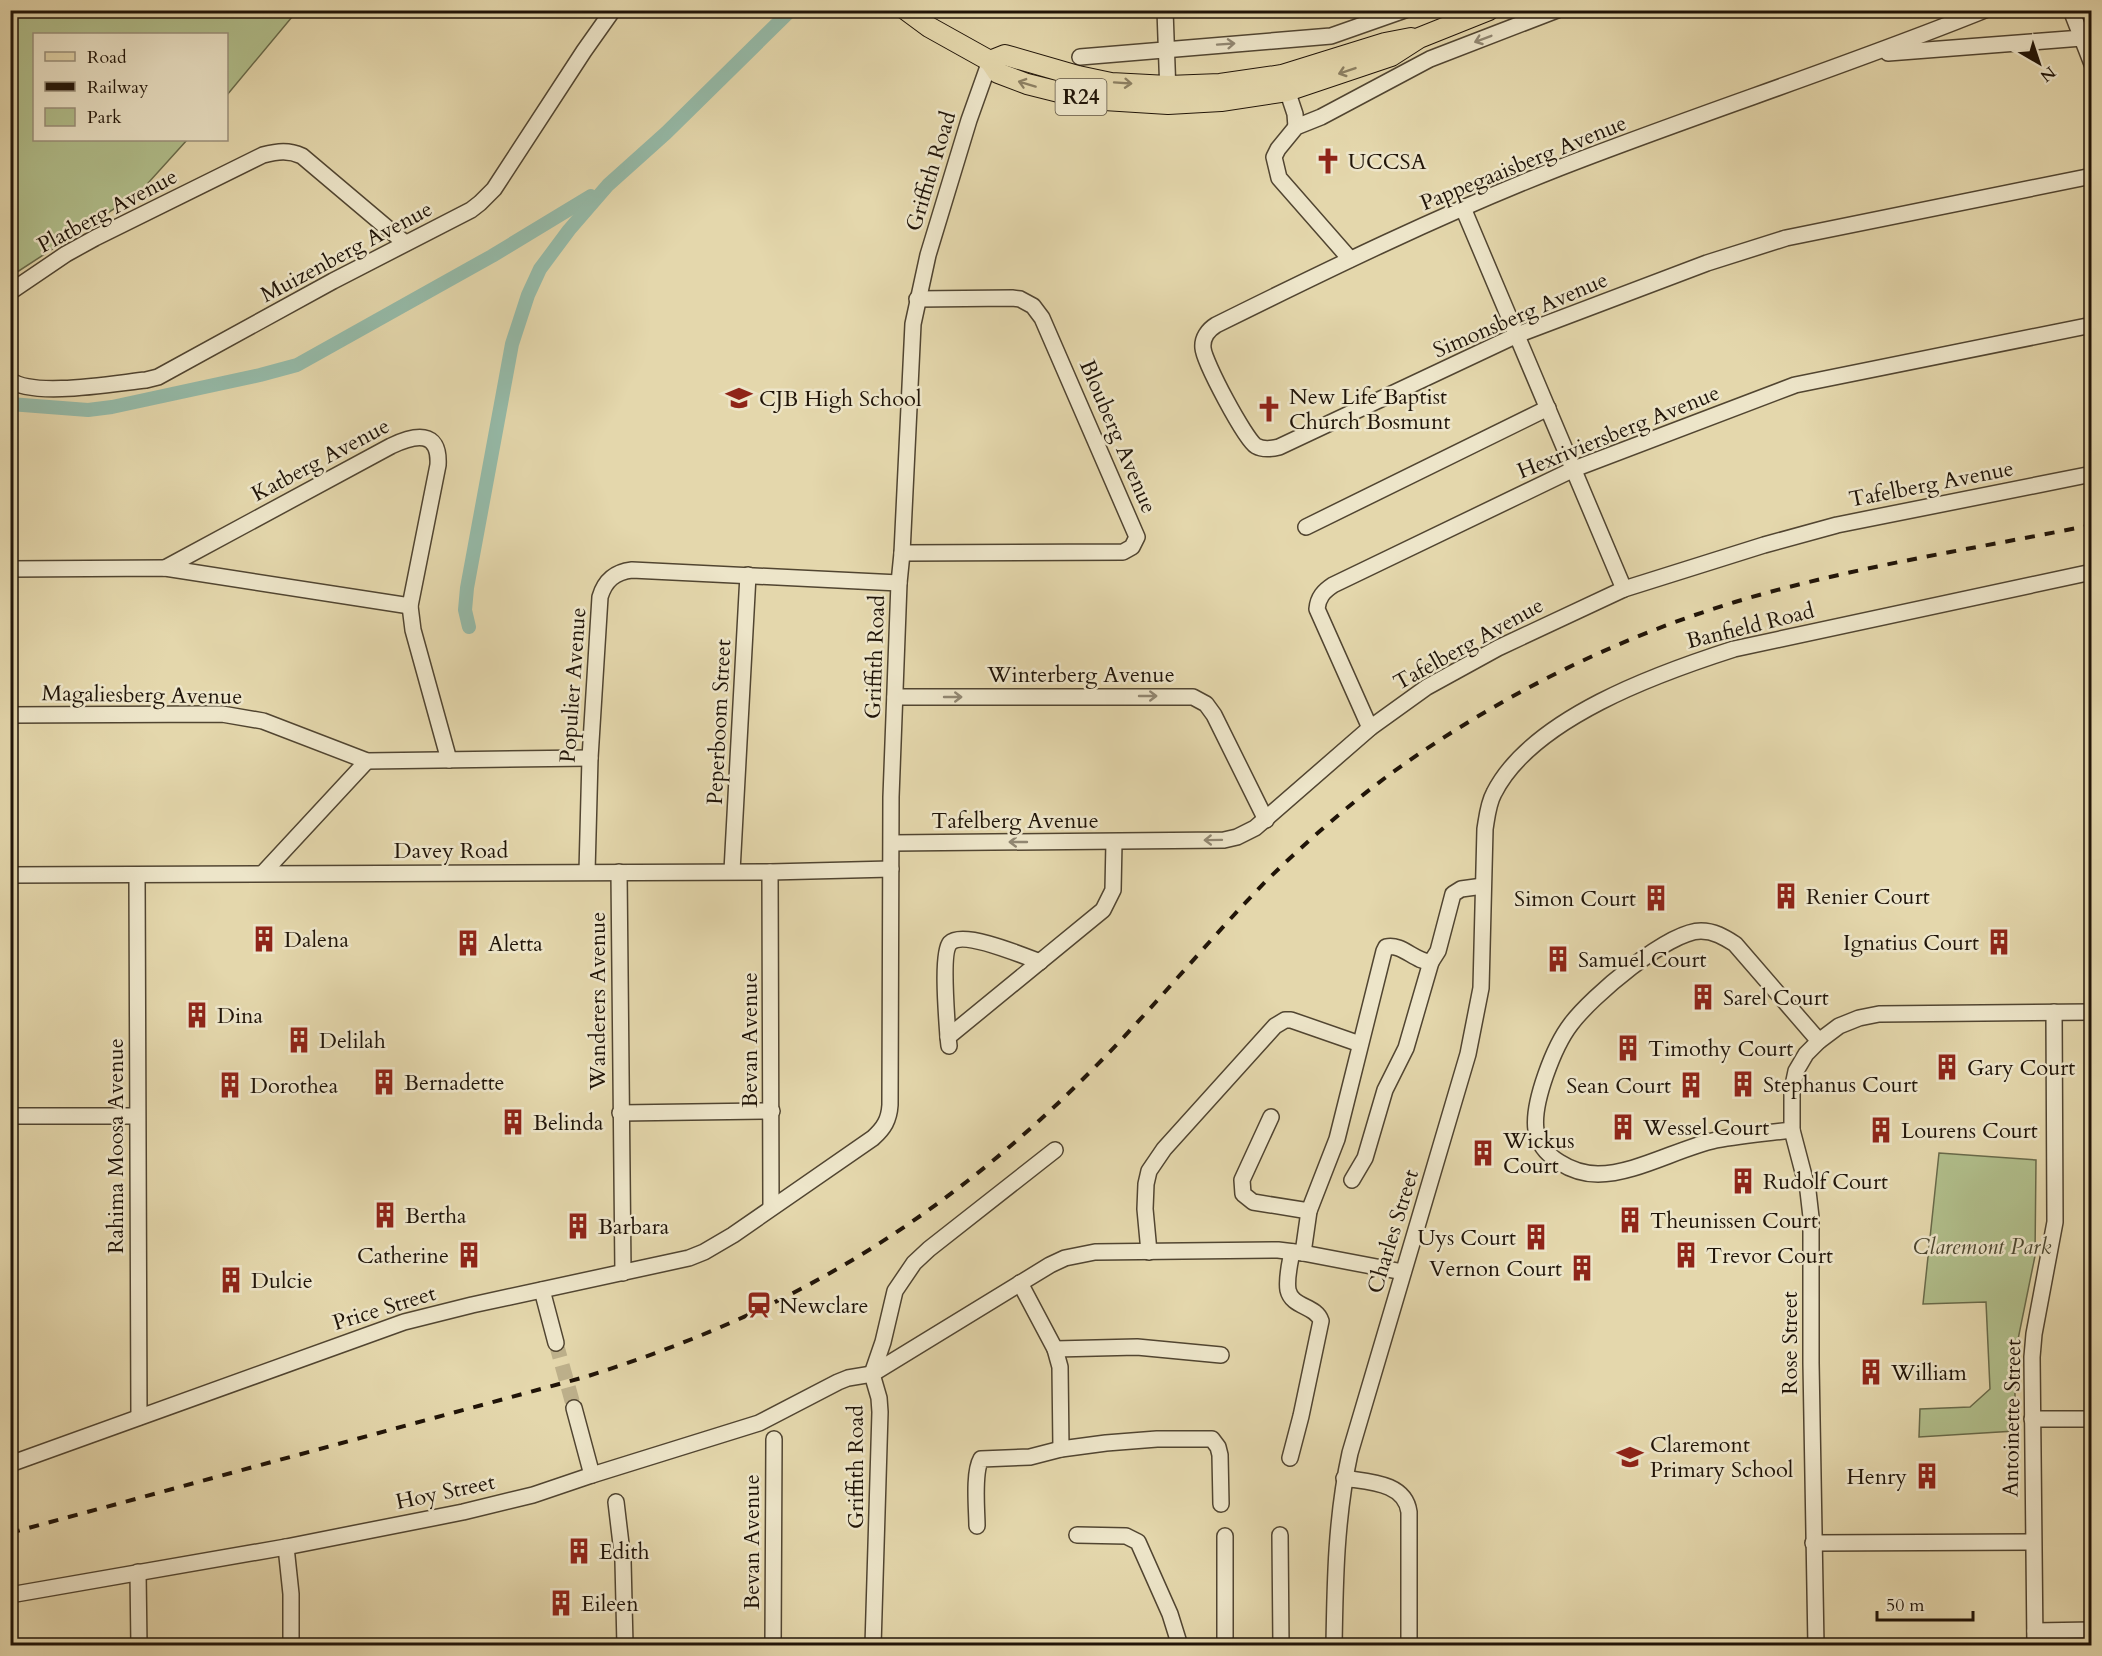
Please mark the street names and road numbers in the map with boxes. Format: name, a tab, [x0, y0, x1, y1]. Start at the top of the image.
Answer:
road number: R24	[1056, 79, 1106, 115]
street label: Griffith Road	[898, 107, 963, 235]
street label: Pappegaaisberg Avenue	[1416, 108, 1631, 218]
street label: Platberg Avenue	[32, 161, 183, 260]
street label: Muizenberg Avenue	[255, 194, 438, 310]
street label: Simonsberg Avenue	[1428, 265, 1612, 365]
street label: Blouberg Avenue	[1072, 355, 1164, 518]
street label: Hexriviersberg Avenue	[1513, 378, 1724, 486]
street label: Katberg Avenue	[246, 411, 395, 509]
street label: Tafelberg Avenue	[1846, 453, 2016, 515]
street label: Tafelberg Avenue	[1388, 590, 1549, 698]
street label: Griffith Road	[858, 594, 892, 719]
street label: Banfield Road	[1683, 596, 1818, 656]
street label: Populier Avenue	[553, 606, 593, 764]
street label: Peperboom Street	[700, 638, 738, 806]
street label: Winterberg Avenue	[986, 660, 1175, 690]
street label: Magaliesberg Avenue	[41, 678, 243, 712]
street label: Tafelberg Avenue	[931, 806, 1099, 836]
street label: Davey Road	[394, 836, 508, 866]
street label: Wanderers Avenue	[583, 912, 613, 1091]
street label: Bevan Avenue	[735, 972, 765, 1108]
street label: Rahima Moosa Avenue	[101, 1038, 131, 1254]
street label: Charles Street	[1360, 1166, 1426, 1297]
street label: Price Street	[329, 1278, 439, 1338]
street label: Rose Street	[1775, 1291, 1805, 1395]
street label: Antoinette Street	[1996, 1339, 2028, 1497]
street label: Griffith Road	[841, 1405, 871, 1529]
street label: Hoy Street	[393, 1467, 498, 1517]
street label: Bevan Avenue	[737, 1474, 767, 1610]

